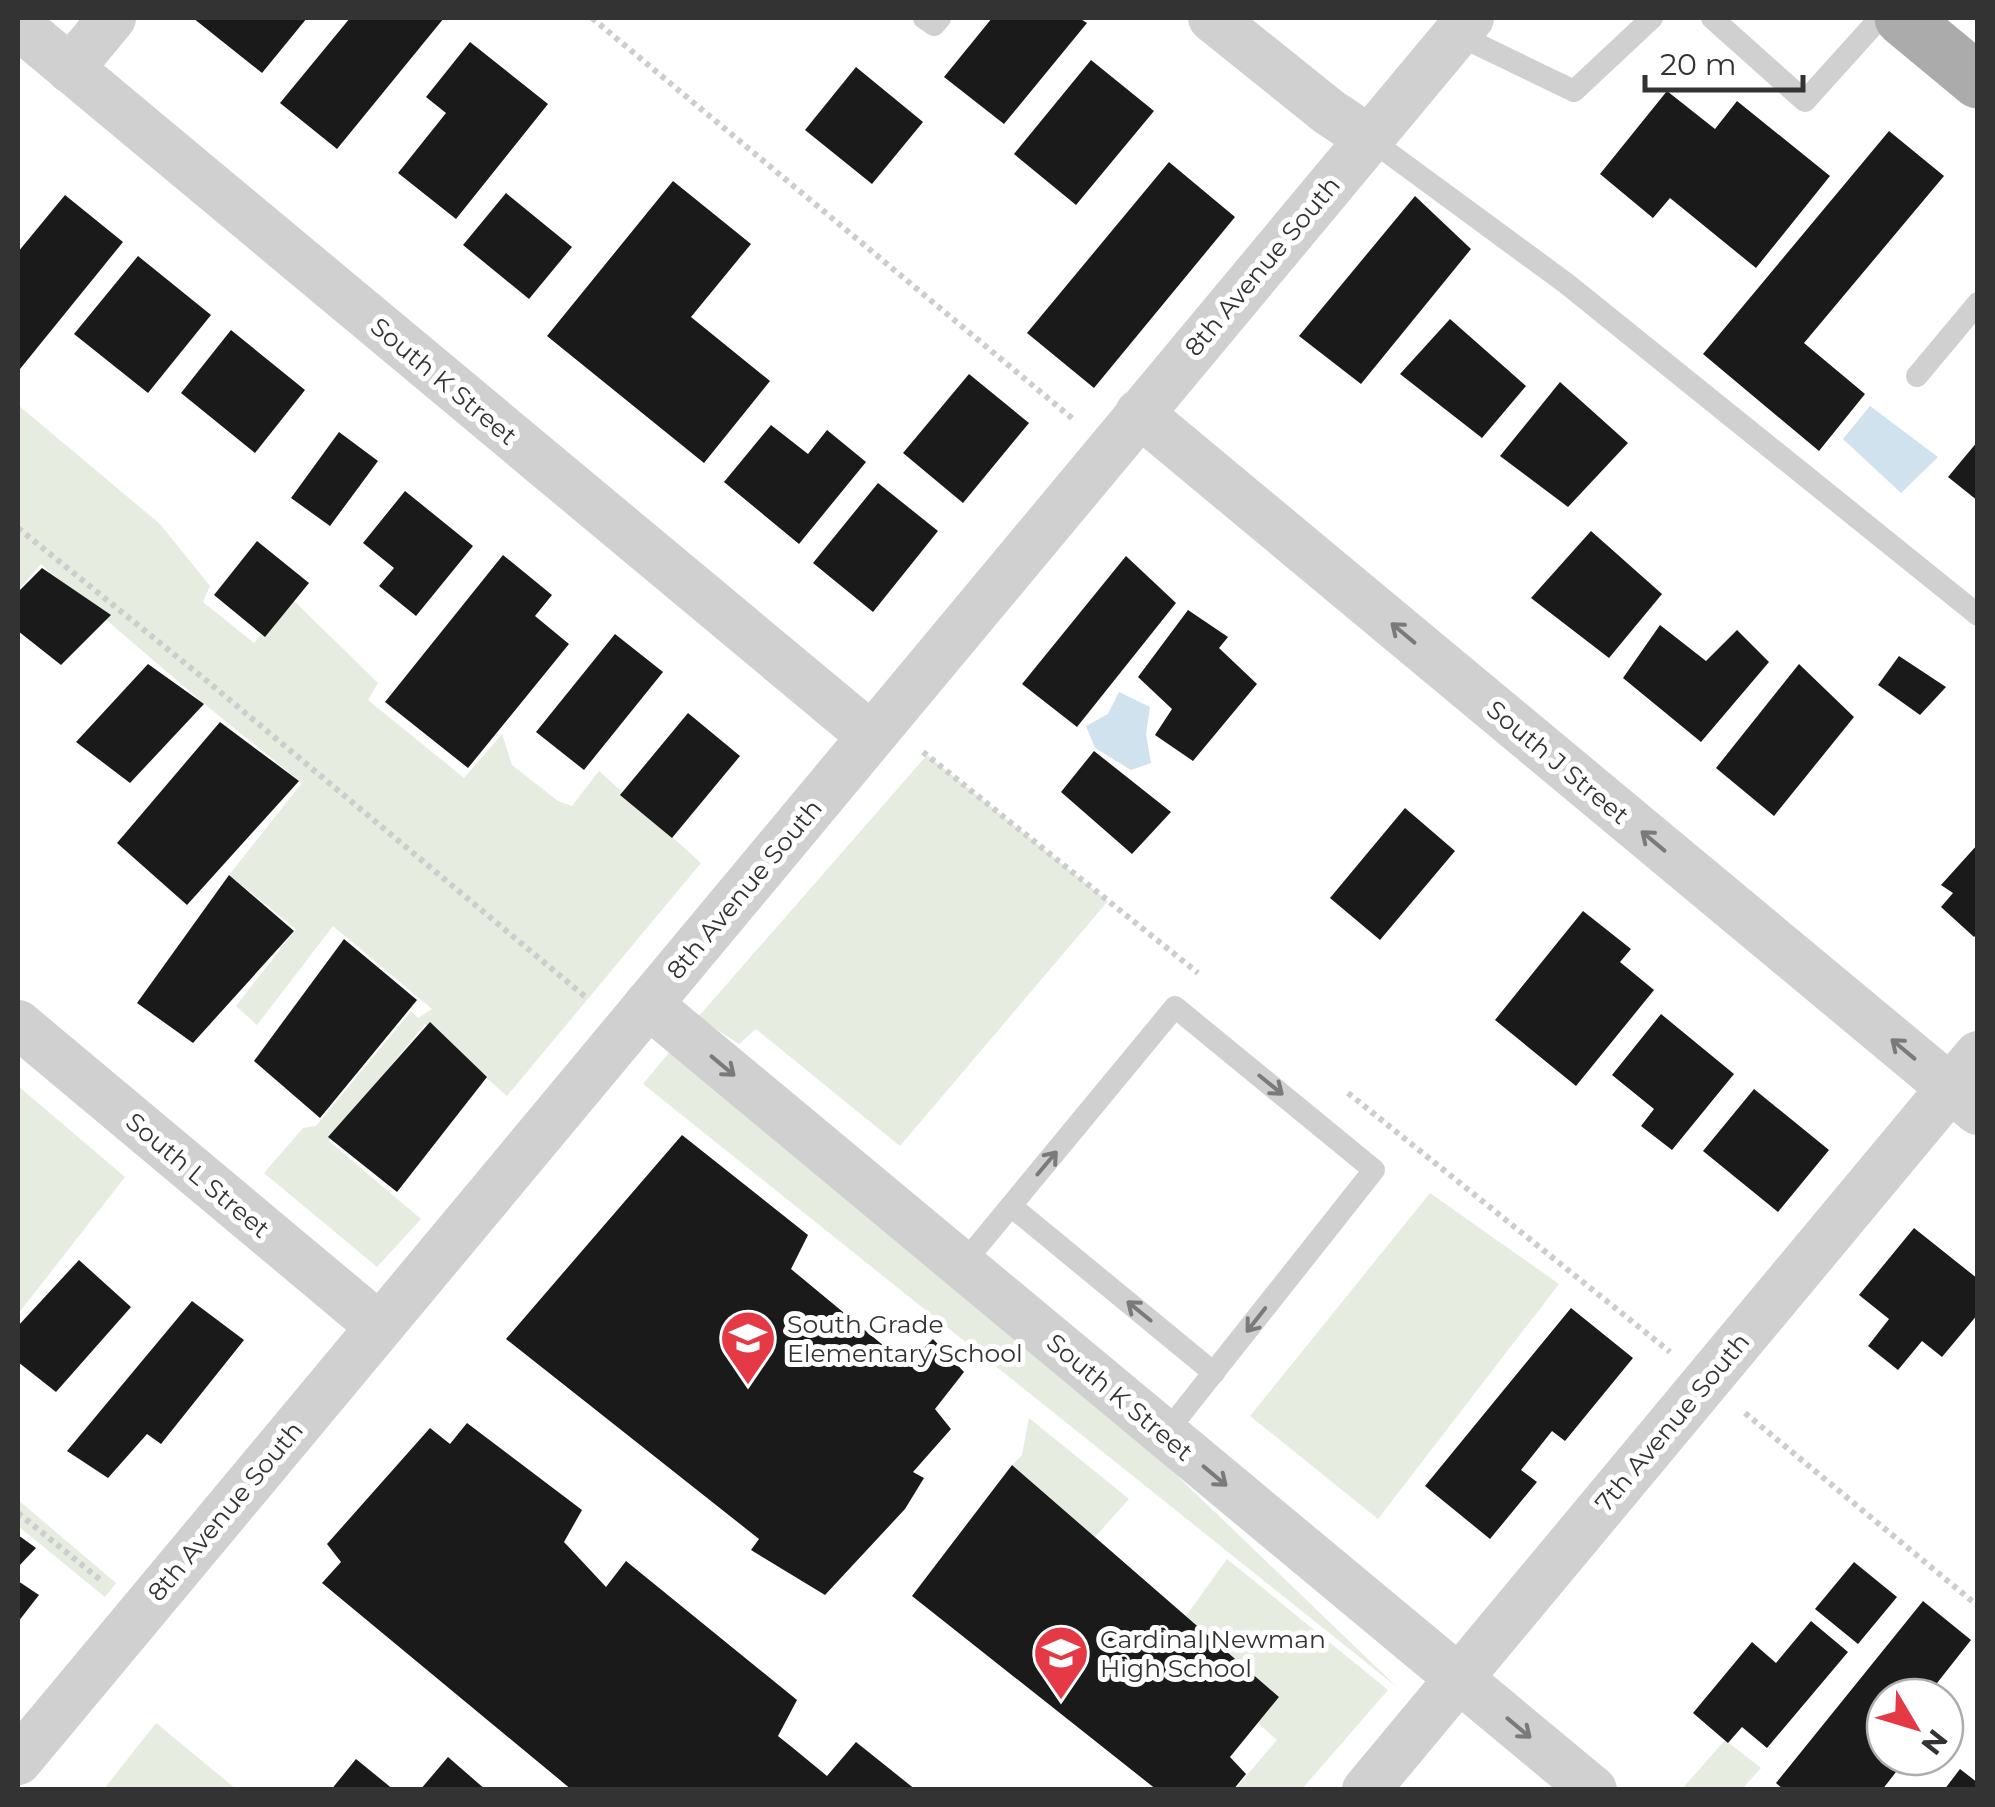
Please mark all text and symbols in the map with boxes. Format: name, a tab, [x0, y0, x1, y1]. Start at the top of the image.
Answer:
scale bar	[1645, 30, 1802, 92]
text: 20 m	[1660, 46, 1737, 83]
street label: 8th Avenue South	[1178, 170, 1346, 362]
street label: South K Street	[365, 311, 523, 451]
one-way arrow	[1391, 622, 1417, 644]
street label: South J Street	[1481, 694, 1635, 830]
street label: 8th Avenue South	[660, 793, 828, 985]
one-way arrow	[1640, 830, 1666, 852]
one-way arrow	[1890, 1038, 1916, 1060]
one-way arrow	[710, 1055, 736, 1077]
one-way arrow	[1257, 1074, 1283, 1096]
street label: South L Street	[120, 1106, 276, 1244]
one-way arrow	[1035, 1150, 1057, 1176]
one-way arrow	[1126, 1301, 1153, 1322]
one-way arrow	[1246, 1306, 1267, 1333]
school or university icon: South Grade Elementary School	[718, 1308, 778, 1387]
place label: South Grade Elementary School	[787, 1309, 1023, 1368]
street label: South K Street	[1041, 1327, 1199, 1467]
street label: 7th Avenue South	[1589, 1327, 1755, 1517]
street label: 8th Avenue South	[141, 1415, 309, 1607]
one-way arrow	[1202, 1465, 1228, 1487]
school or university icon: Cardinal Newman High School	[1031, 1623, 1091, 1702]
place label: Cardinal Newman High School	[1100, 1624, 1326, 1683]
north arrow	[1865, 1677, 1965, 1777]
one-way arrow	[1506, 1716, 1531, 1739]
text: N	[1914, 1723, 1955, 1762]

